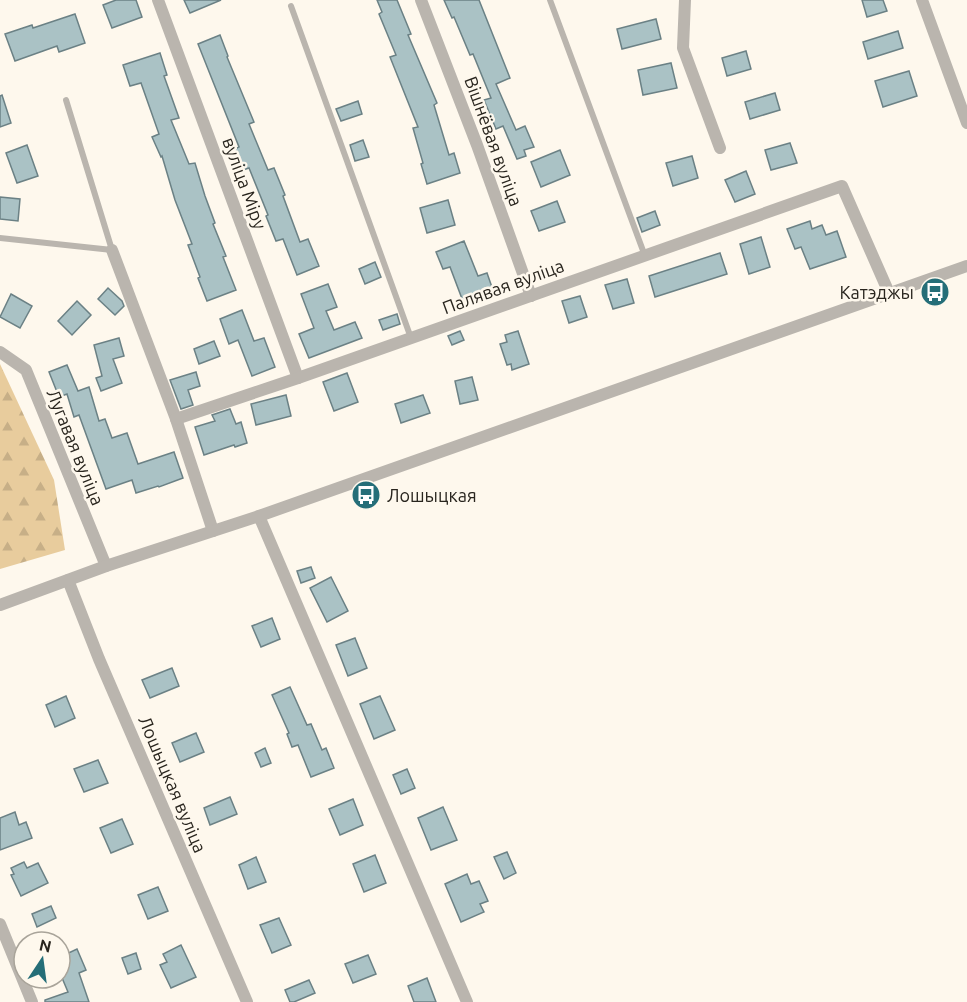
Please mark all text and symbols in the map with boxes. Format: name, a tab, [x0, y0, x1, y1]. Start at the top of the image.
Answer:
street label: Вішнёвая вуліца	[461, 73, 527, 209]
street label: вуліца Міру	[219, 134, 271, 232]
street label: Палявая вуліца	[440, 255, 566, 317]
bus stop icon: Катэджы	[919, 276, 951, 308]
place label: Катэджы	[839, 282, 914, 302]
street label: Лугавая вуліца	[44, 386, 108, 508]
bus stop icon: Лошыцкая	[350, 479, 382, 511]
place label: Лошыцкая	[387, 485, 477, 505]
street label: Лошыцкая вуліца	[135, 713, 211, 855]
north arrow	[12, 930, 72, 990]
text: N	[38, 935, 53, 955]

